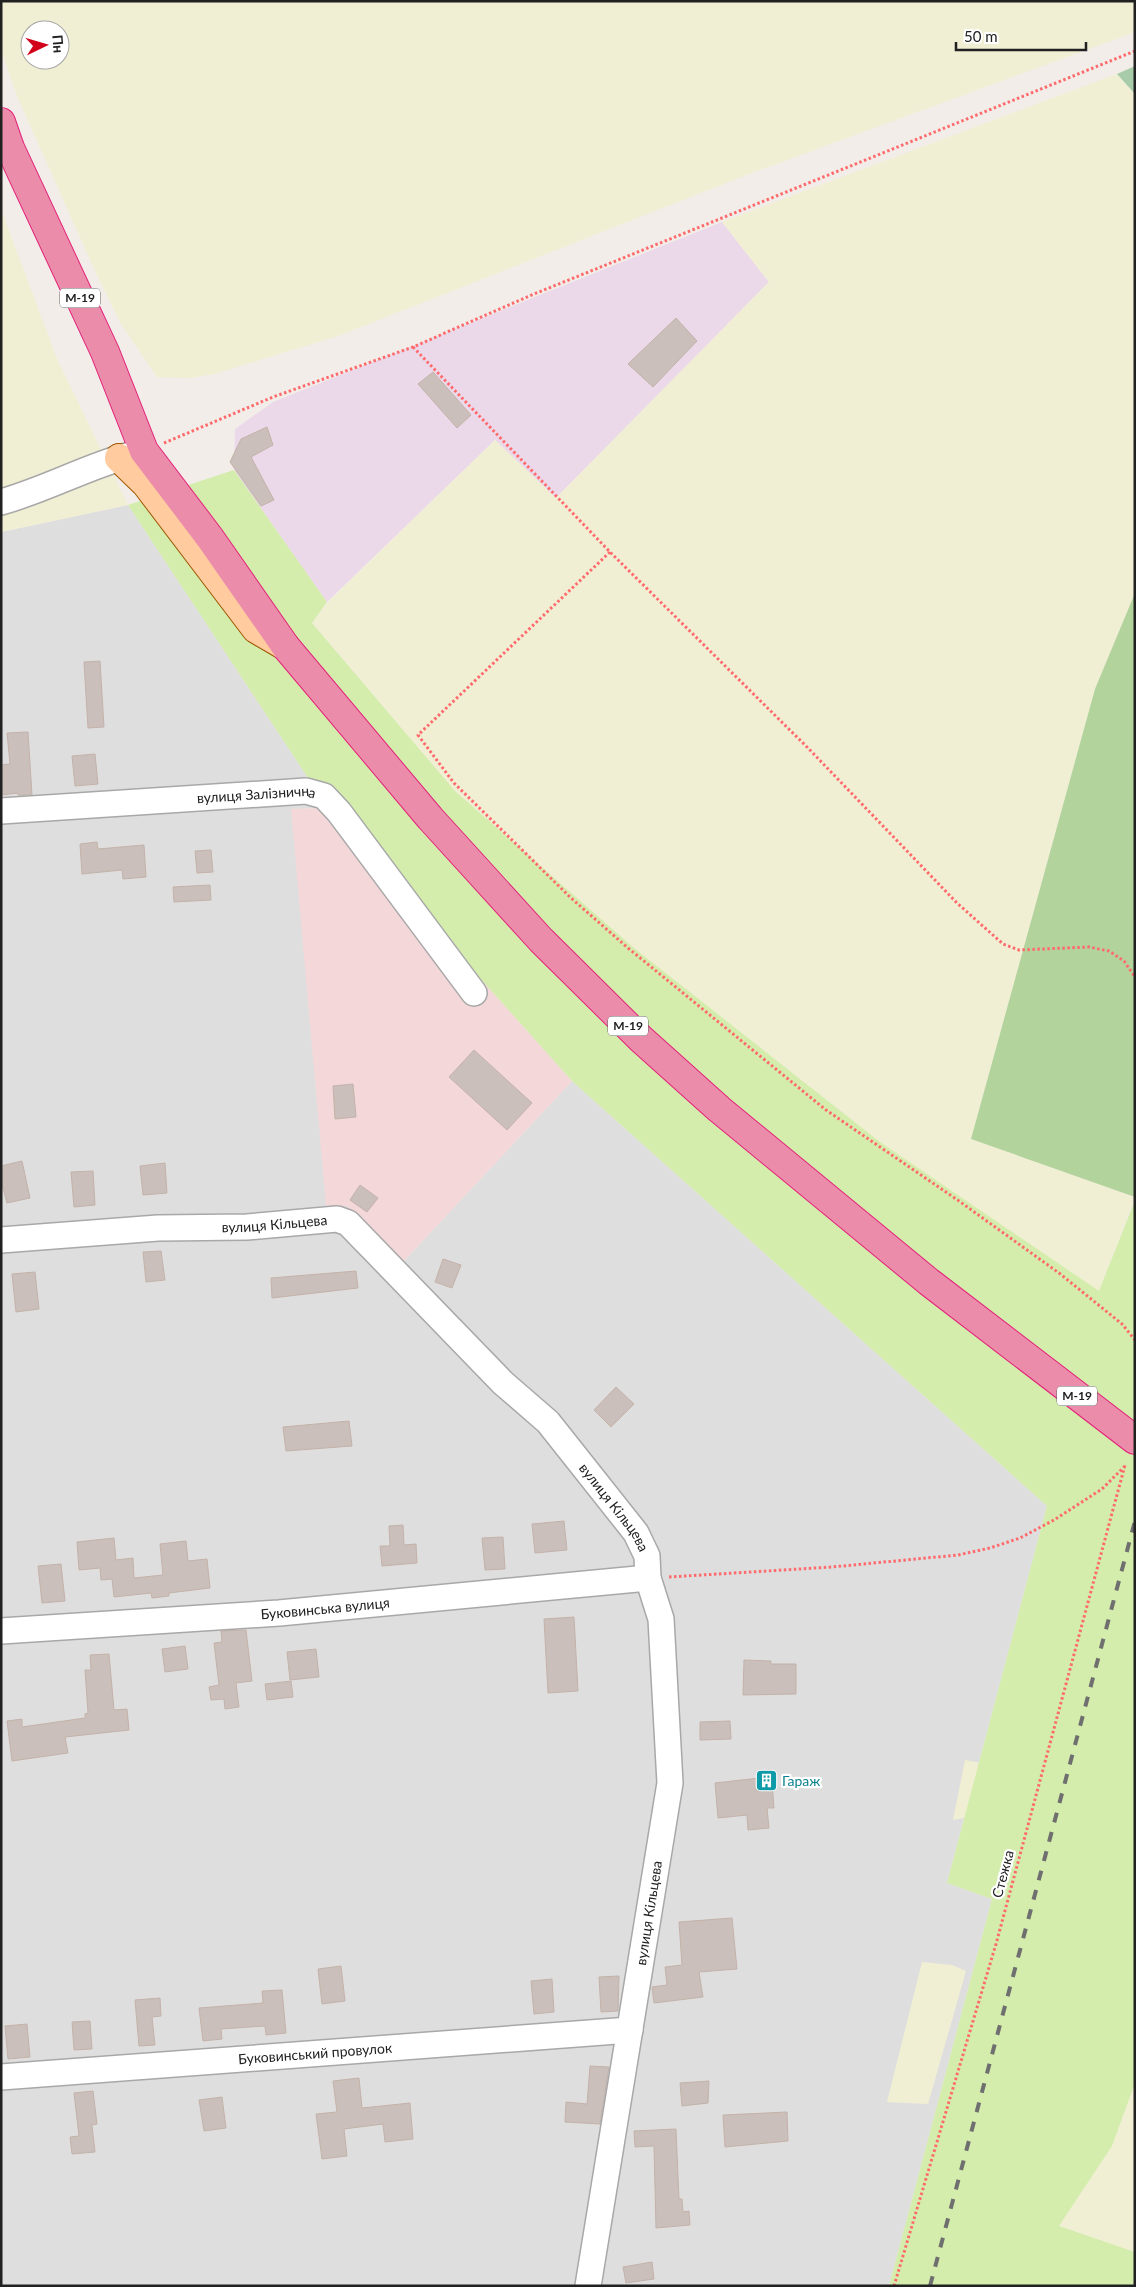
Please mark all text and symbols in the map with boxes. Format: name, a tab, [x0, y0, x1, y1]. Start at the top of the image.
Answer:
north arrow	[20, 20, 70, 70]
scale bar	[956, 20, 1086, 52]
text: 50 m	[964, 27, 998, 45]
text: Пн	[49, 34, 68, 54]
road number: М-19	[60, 288, 100, 308]
street label: вулиця Залізнична	[196, 782, 318, 806]
road number: М-19	[608, 1016, 648, 1036]
street label: вулиця Кільцева	[221, 1211, 328, 1235]
road number: М-19	[1057, 1386, 1097, 1405]
street label: вулиця Кільцева	[576, 1460, 653, 1554]
street label: Буковинська вулиця	[260, 1594, 390, 1622]
building icon: Гараж	[754, 1769, 778, 1793]
place label: Гараж	[782, 1772, 820, 1789]
street label: Стежка	[988, 1848, 1017, 1899]
street label: вулиця Кільцева	[632, 1859, 665, 1966]
street label: Буковинський провулок	[238, 2039, 393, 2067]

